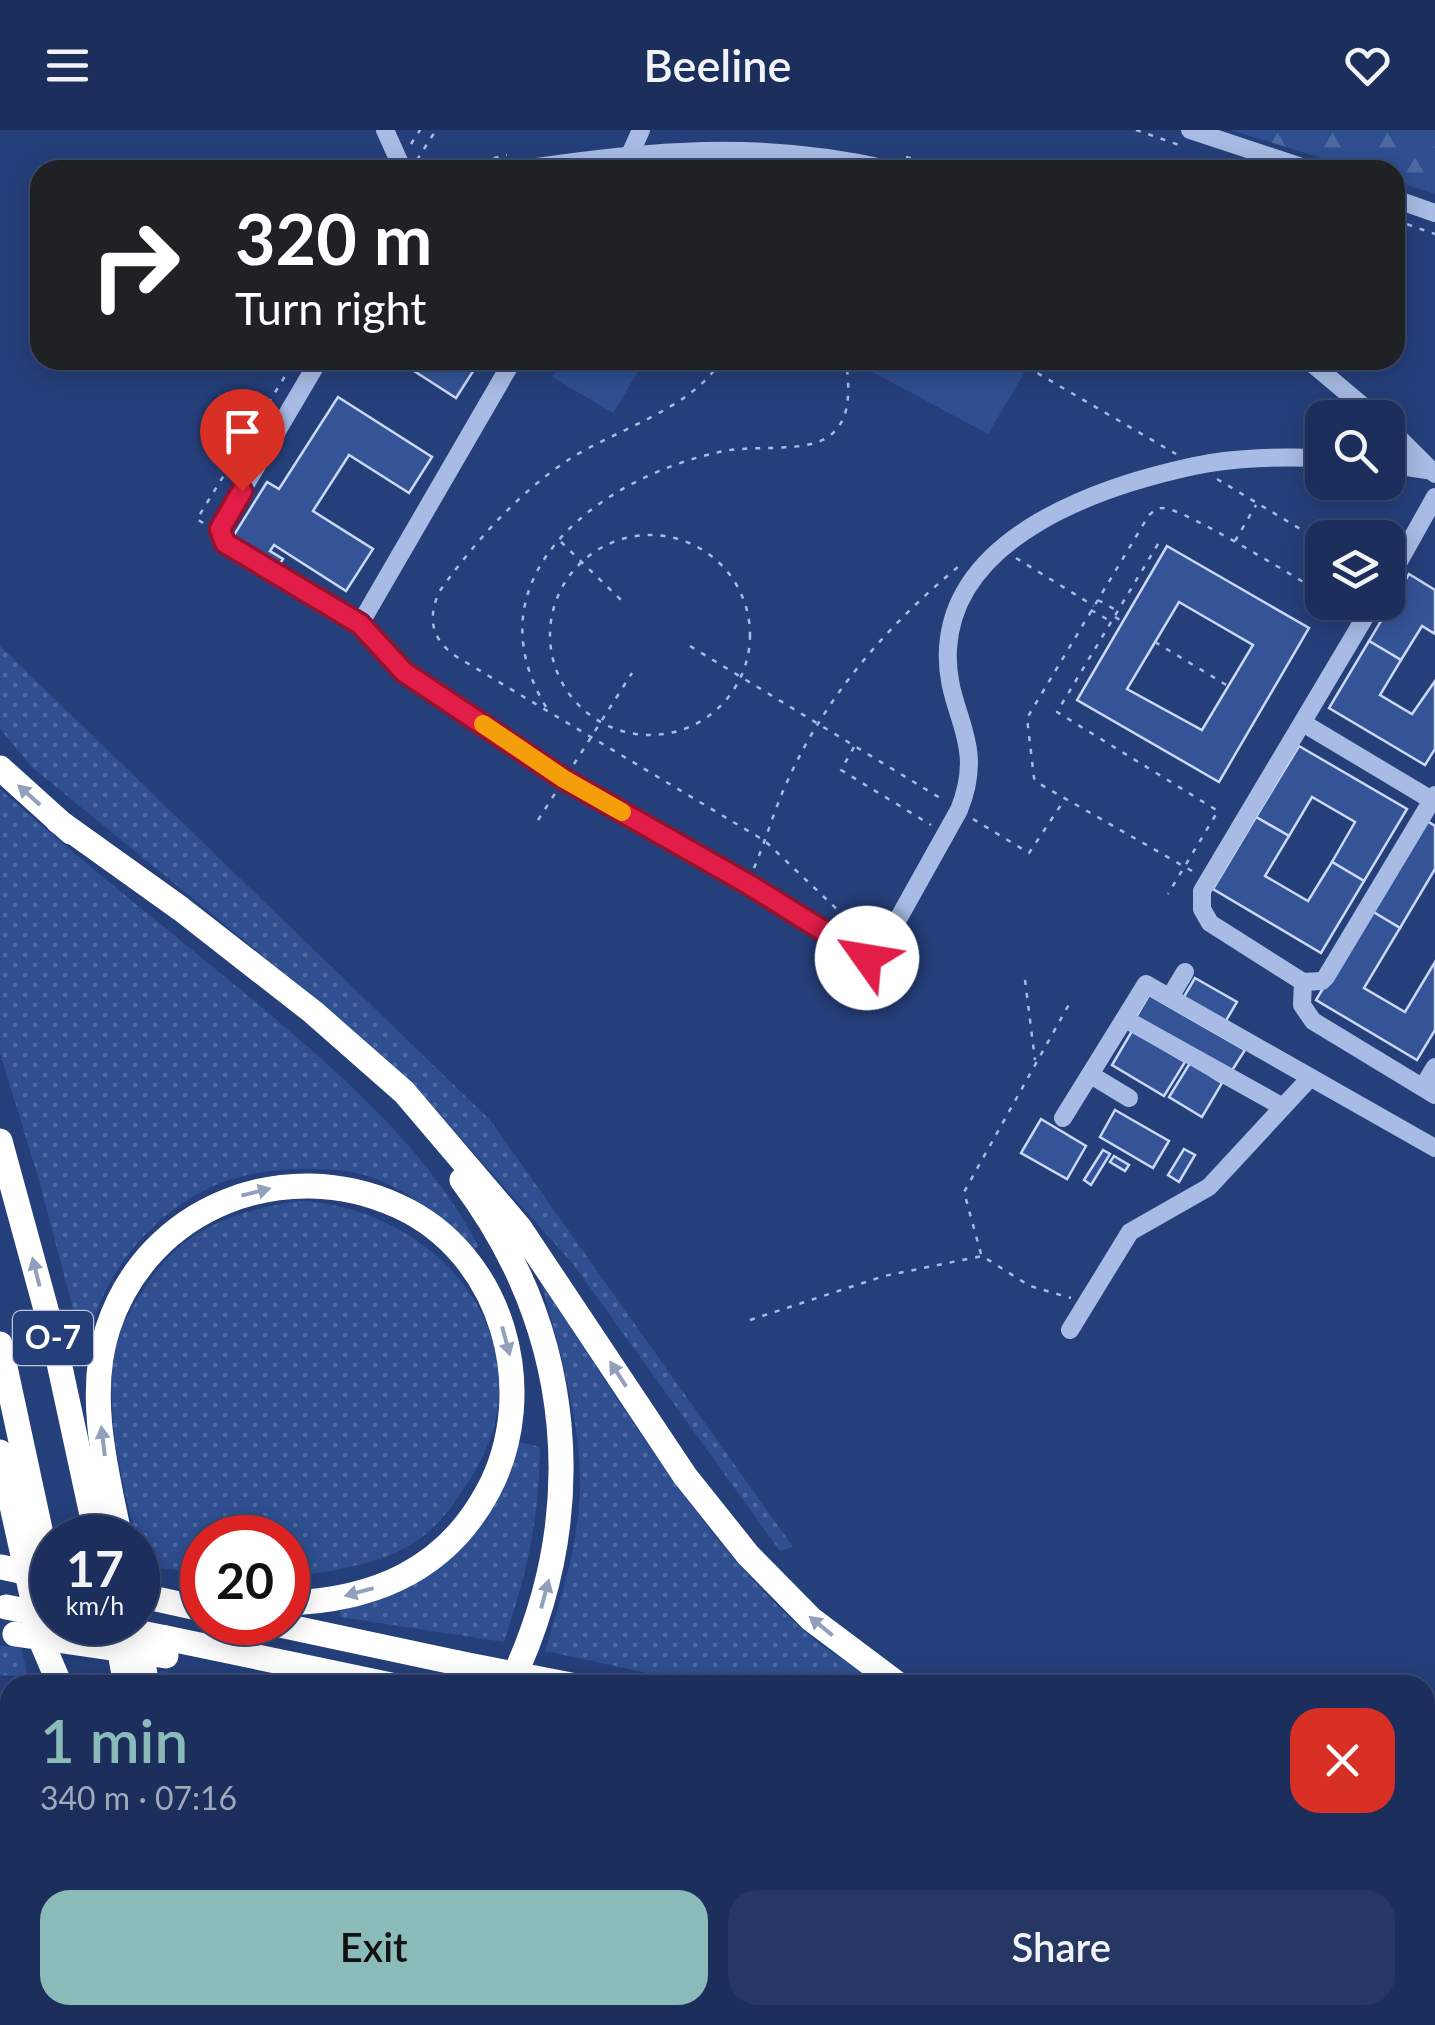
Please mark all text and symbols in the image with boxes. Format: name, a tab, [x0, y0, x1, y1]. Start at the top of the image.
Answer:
icon: menu	[40, 38, 95, 93]
text: Beeline	[643, 38, 792, 92]
icon: heart	[1340, 38, 1395, 93]
text: 320 m	[235, 196, 432, 280]
icon: right	[70, 200, 200, 330]
text: Turn right	[235, 281, 426, 335]
pin	[200, 389, 285, 492]
map controls	[1305, 400, 1405, 620]
button: search	[1305, 400, 1405, 500]
icon: arrive	[215, 404, 270, 459]
button: layers	[1305, 520, 1405, 620]
one-way arrow	[17, 785, 42, 807]
position arrow	[815, 906, 919, 1010]
one-way arrow	[241, 1183, 272, 1199]
one-way arrow	[28, 1256, 44, 1287]
road number: O-7	[13, 1311, 93, 1365]
one-way arrow	[499, 1326, 514, 1357]
one-way arrow	[610, 1361, 628, 1388]
one-way arrow	[95, 1425, 111, 1457]
speed limit sign: 20	[180, 1515, 310, 1645]
text: 17	[66, 1538, 124, 1598]
one-way arrow	[538, 1578, 554, 1609]
one-way arrow	[343, 1585, 374, 1600]
text: km/h	[66, 1590, 124, 1620]
one-way arrow	[809, 1616, 834, 1637]
text: 1 min	[40, 1704, 188, 1776]
button: close	[1290, 1708, 1395, 1813]
text: 340 m · 07:16	[40, 1778, 237, 1817]
button: Exit	[40, 1890, 708, 2005]
button: Share	[728, 1890, 1395, 2005]

